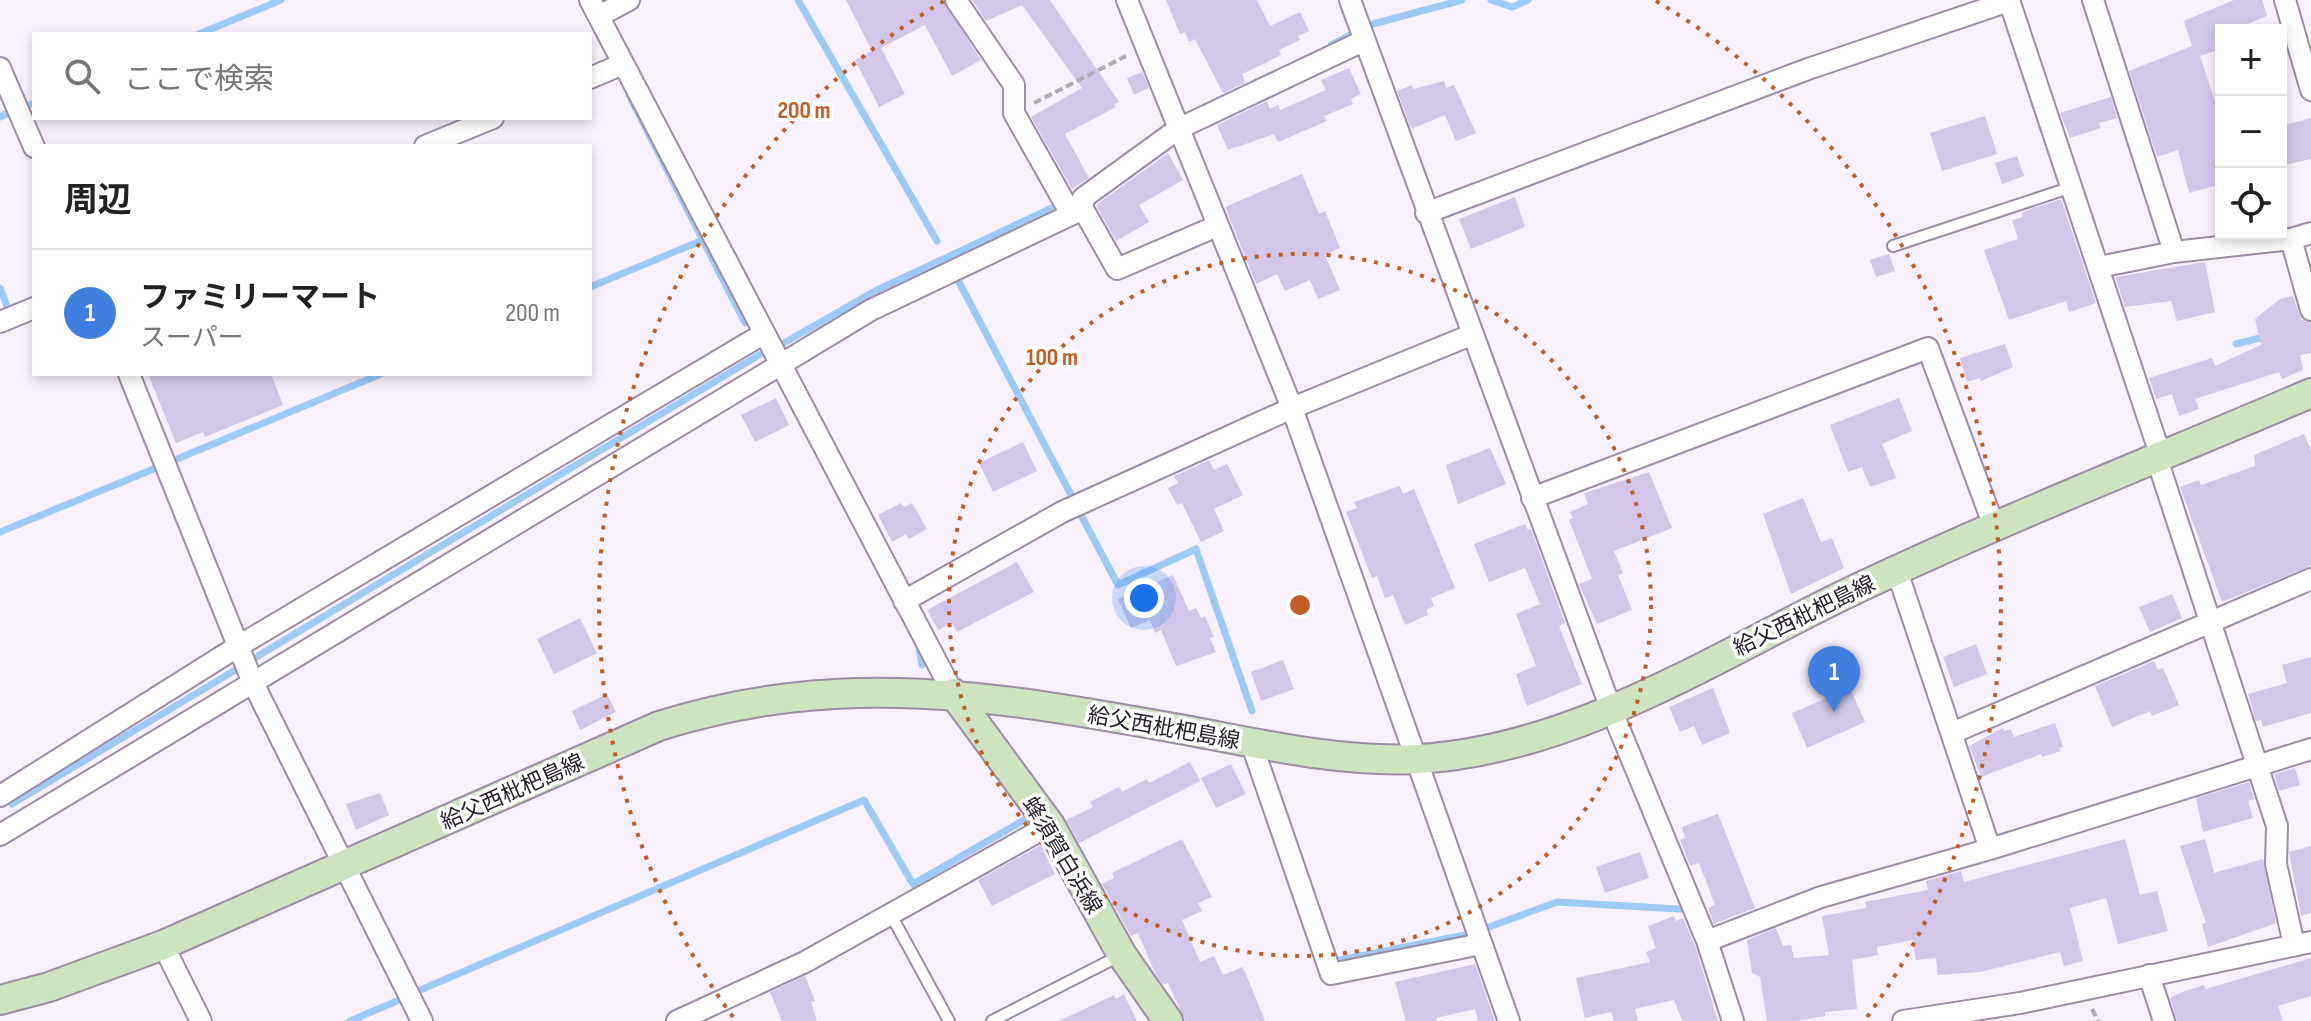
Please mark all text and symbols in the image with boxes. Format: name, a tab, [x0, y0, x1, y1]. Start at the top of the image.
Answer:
map controls	[2215, 24, 2287, 240]
button: +	[2215, 24, 2287, 96]
search box	[32, 32, 592, 120]
icon: search	[60, 54, 104, 98]
text: ここで検索	[124, 62, 274, 98]
text: 200 m	[777, 96, 831, 125]
button: −	[2215, 96, 2287, 168]
button: locate	[2215, 168, 2287, 240]
text: 周辺	[64, 180, 132, 221]
text: ファミリーマート	[140, 280, 380, 316]
text: 1	[85, 298, 95, 329]
text: 200 m	[505, 298, 560, 329]
text: スーパー	[140, 323, 244, 354]
text: 100 m	[1026, 343, 1078, 372]
street label: 給父西枇杷島線	[1730, 570, 1880, 662]
your location	[1124, 578, 1164, 618]
centre of rings	[1286, 591, 1314, 619]
pin: 1	[1808, 646, 1860, 712]
street label: 給父西枇杷島線	[1086, 702, 1242, 755]
street label: 給父西枇杷島線	[437, 749, 588, 836]
street label: 蜂須賀白浜線	[1016, 792, 1107, 919]

